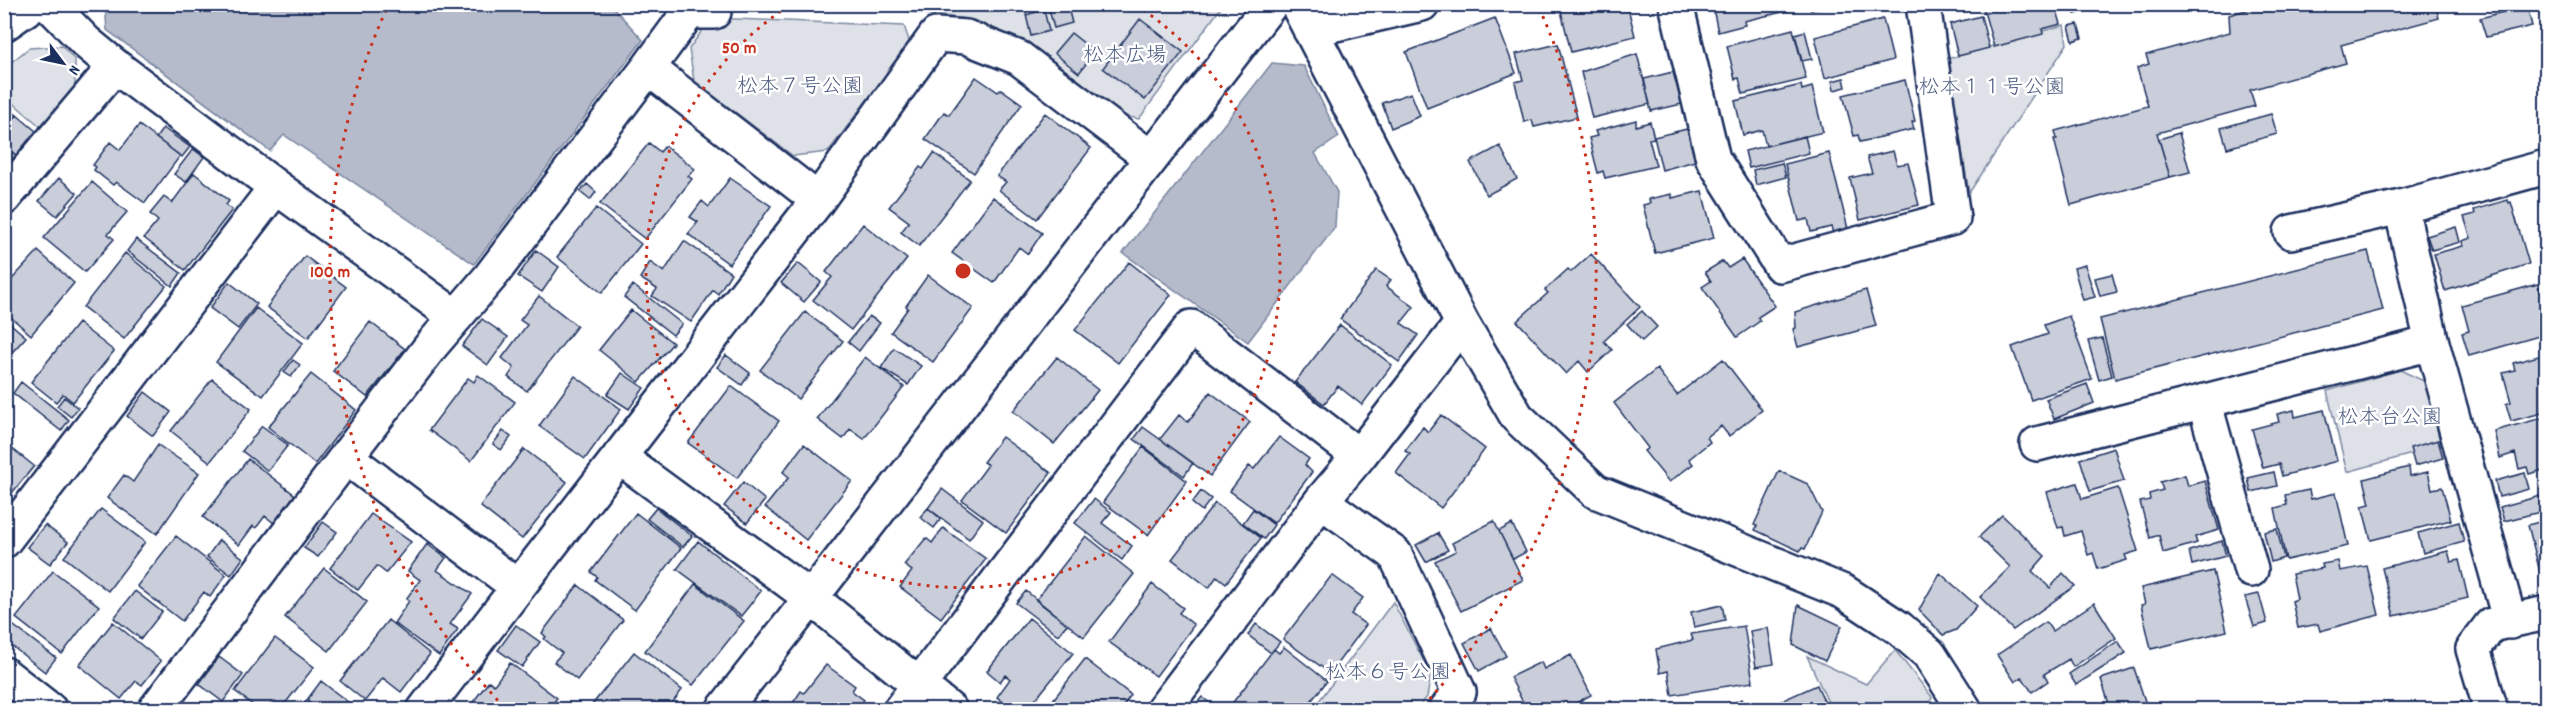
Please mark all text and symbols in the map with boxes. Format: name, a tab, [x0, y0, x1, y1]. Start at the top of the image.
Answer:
north arrow	[33, 33, 93, 93]
text: 50 m	[722, 37, 756, 62]
park label: 松本広場	[1083, 42, 1167, 72]
text: N	[62, 60, 85, 79]
park label: 松本７号公園	[737, 73, 863, 103]
park label: 松本１１号公園	[1919, 74, 2066, 104]
text: 100 m	[310, 261, 350, 286]
centre of rings	[953, 261, 973, 281]
park label: 松本台公園	[2338, 404, 2443, 434]
park label: 松本６号公園	[1325, 659, 1451, 689]

